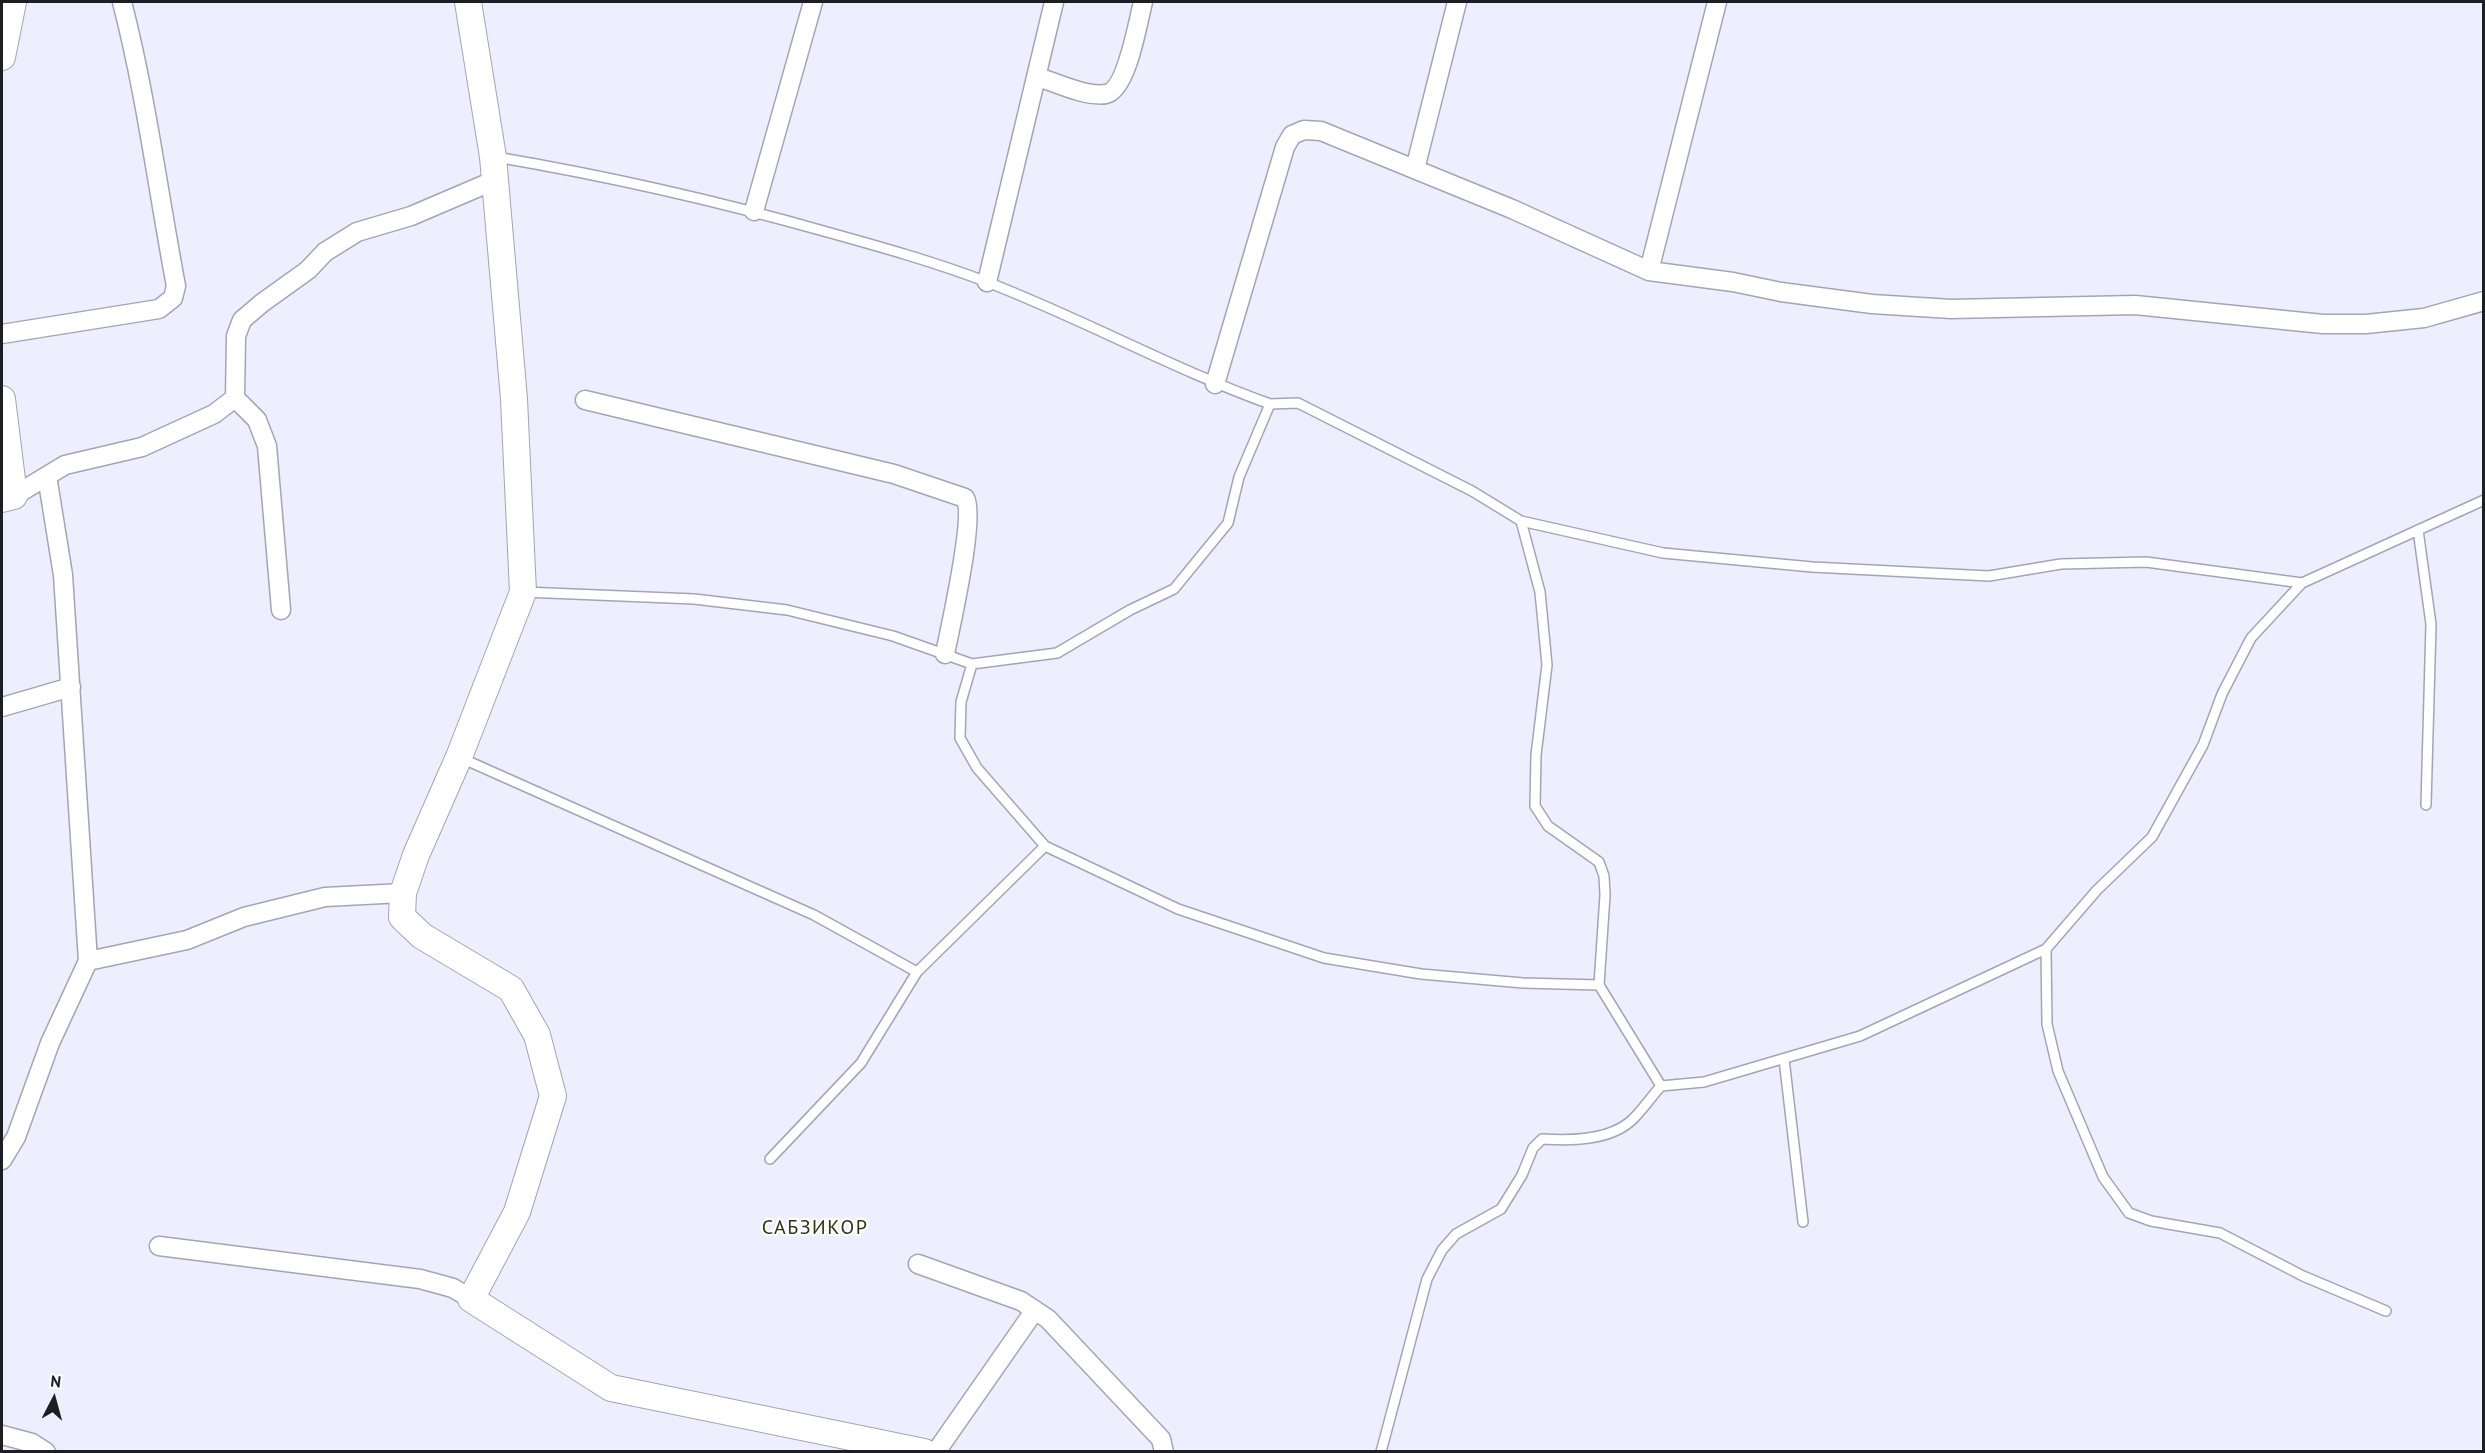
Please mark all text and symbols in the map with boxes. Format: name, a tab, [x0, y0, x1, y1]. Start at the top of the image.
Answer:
district label: САБЗИКОР	[762, 1216, 868, 1240]
north arrow	[24, 1369, 84, 1429]
text: N	[50, 1371, 62, 1392]

